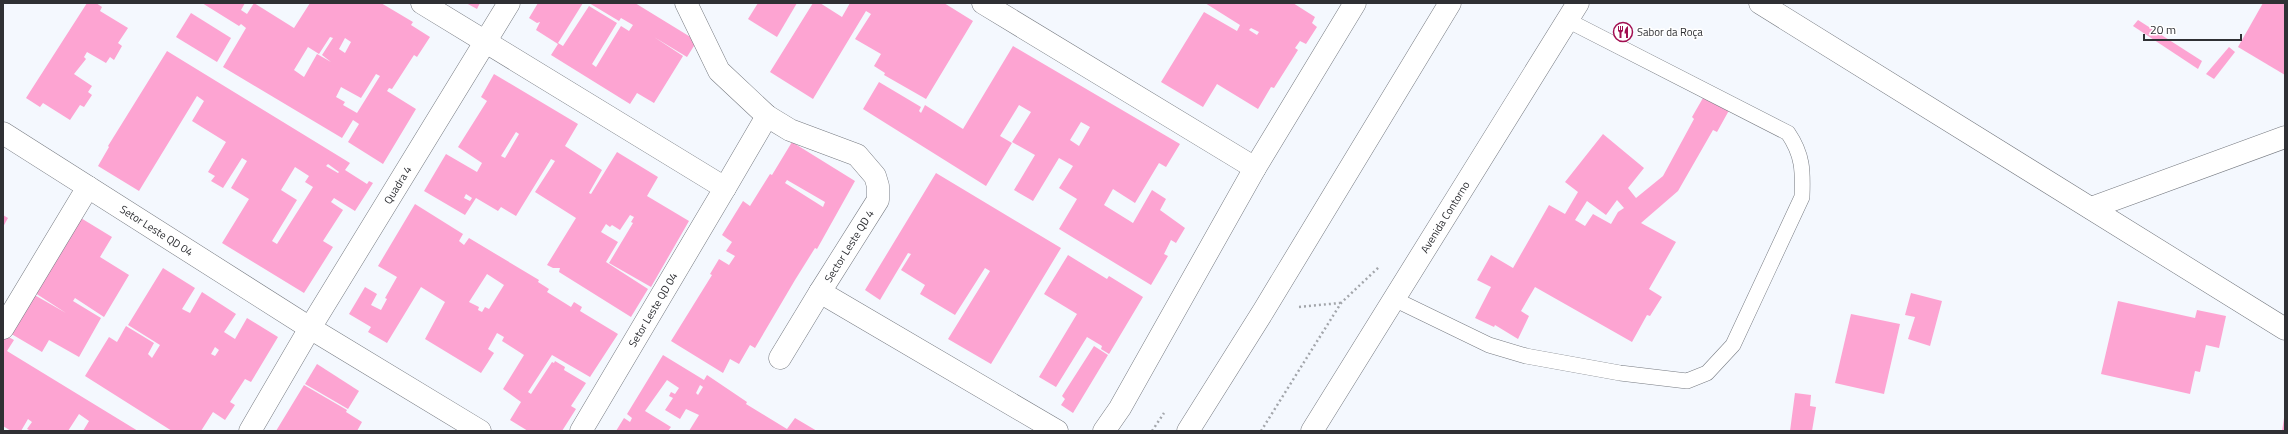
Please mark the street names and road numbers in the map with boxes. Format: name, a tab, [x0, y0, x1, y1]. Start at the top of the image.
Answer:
street label: Quadra 4	[380, 163, 416, 207]
street label: Avenida Contorno	[1417, 178, 1474, 256]
street label: Setor Leste QD 04	[117, 201, 197, 260]
street label: Sector Leste QD 4	[820, 207, 878, 285]
street label: Setor Leste QD 04	[625, 269, 681, 350]

